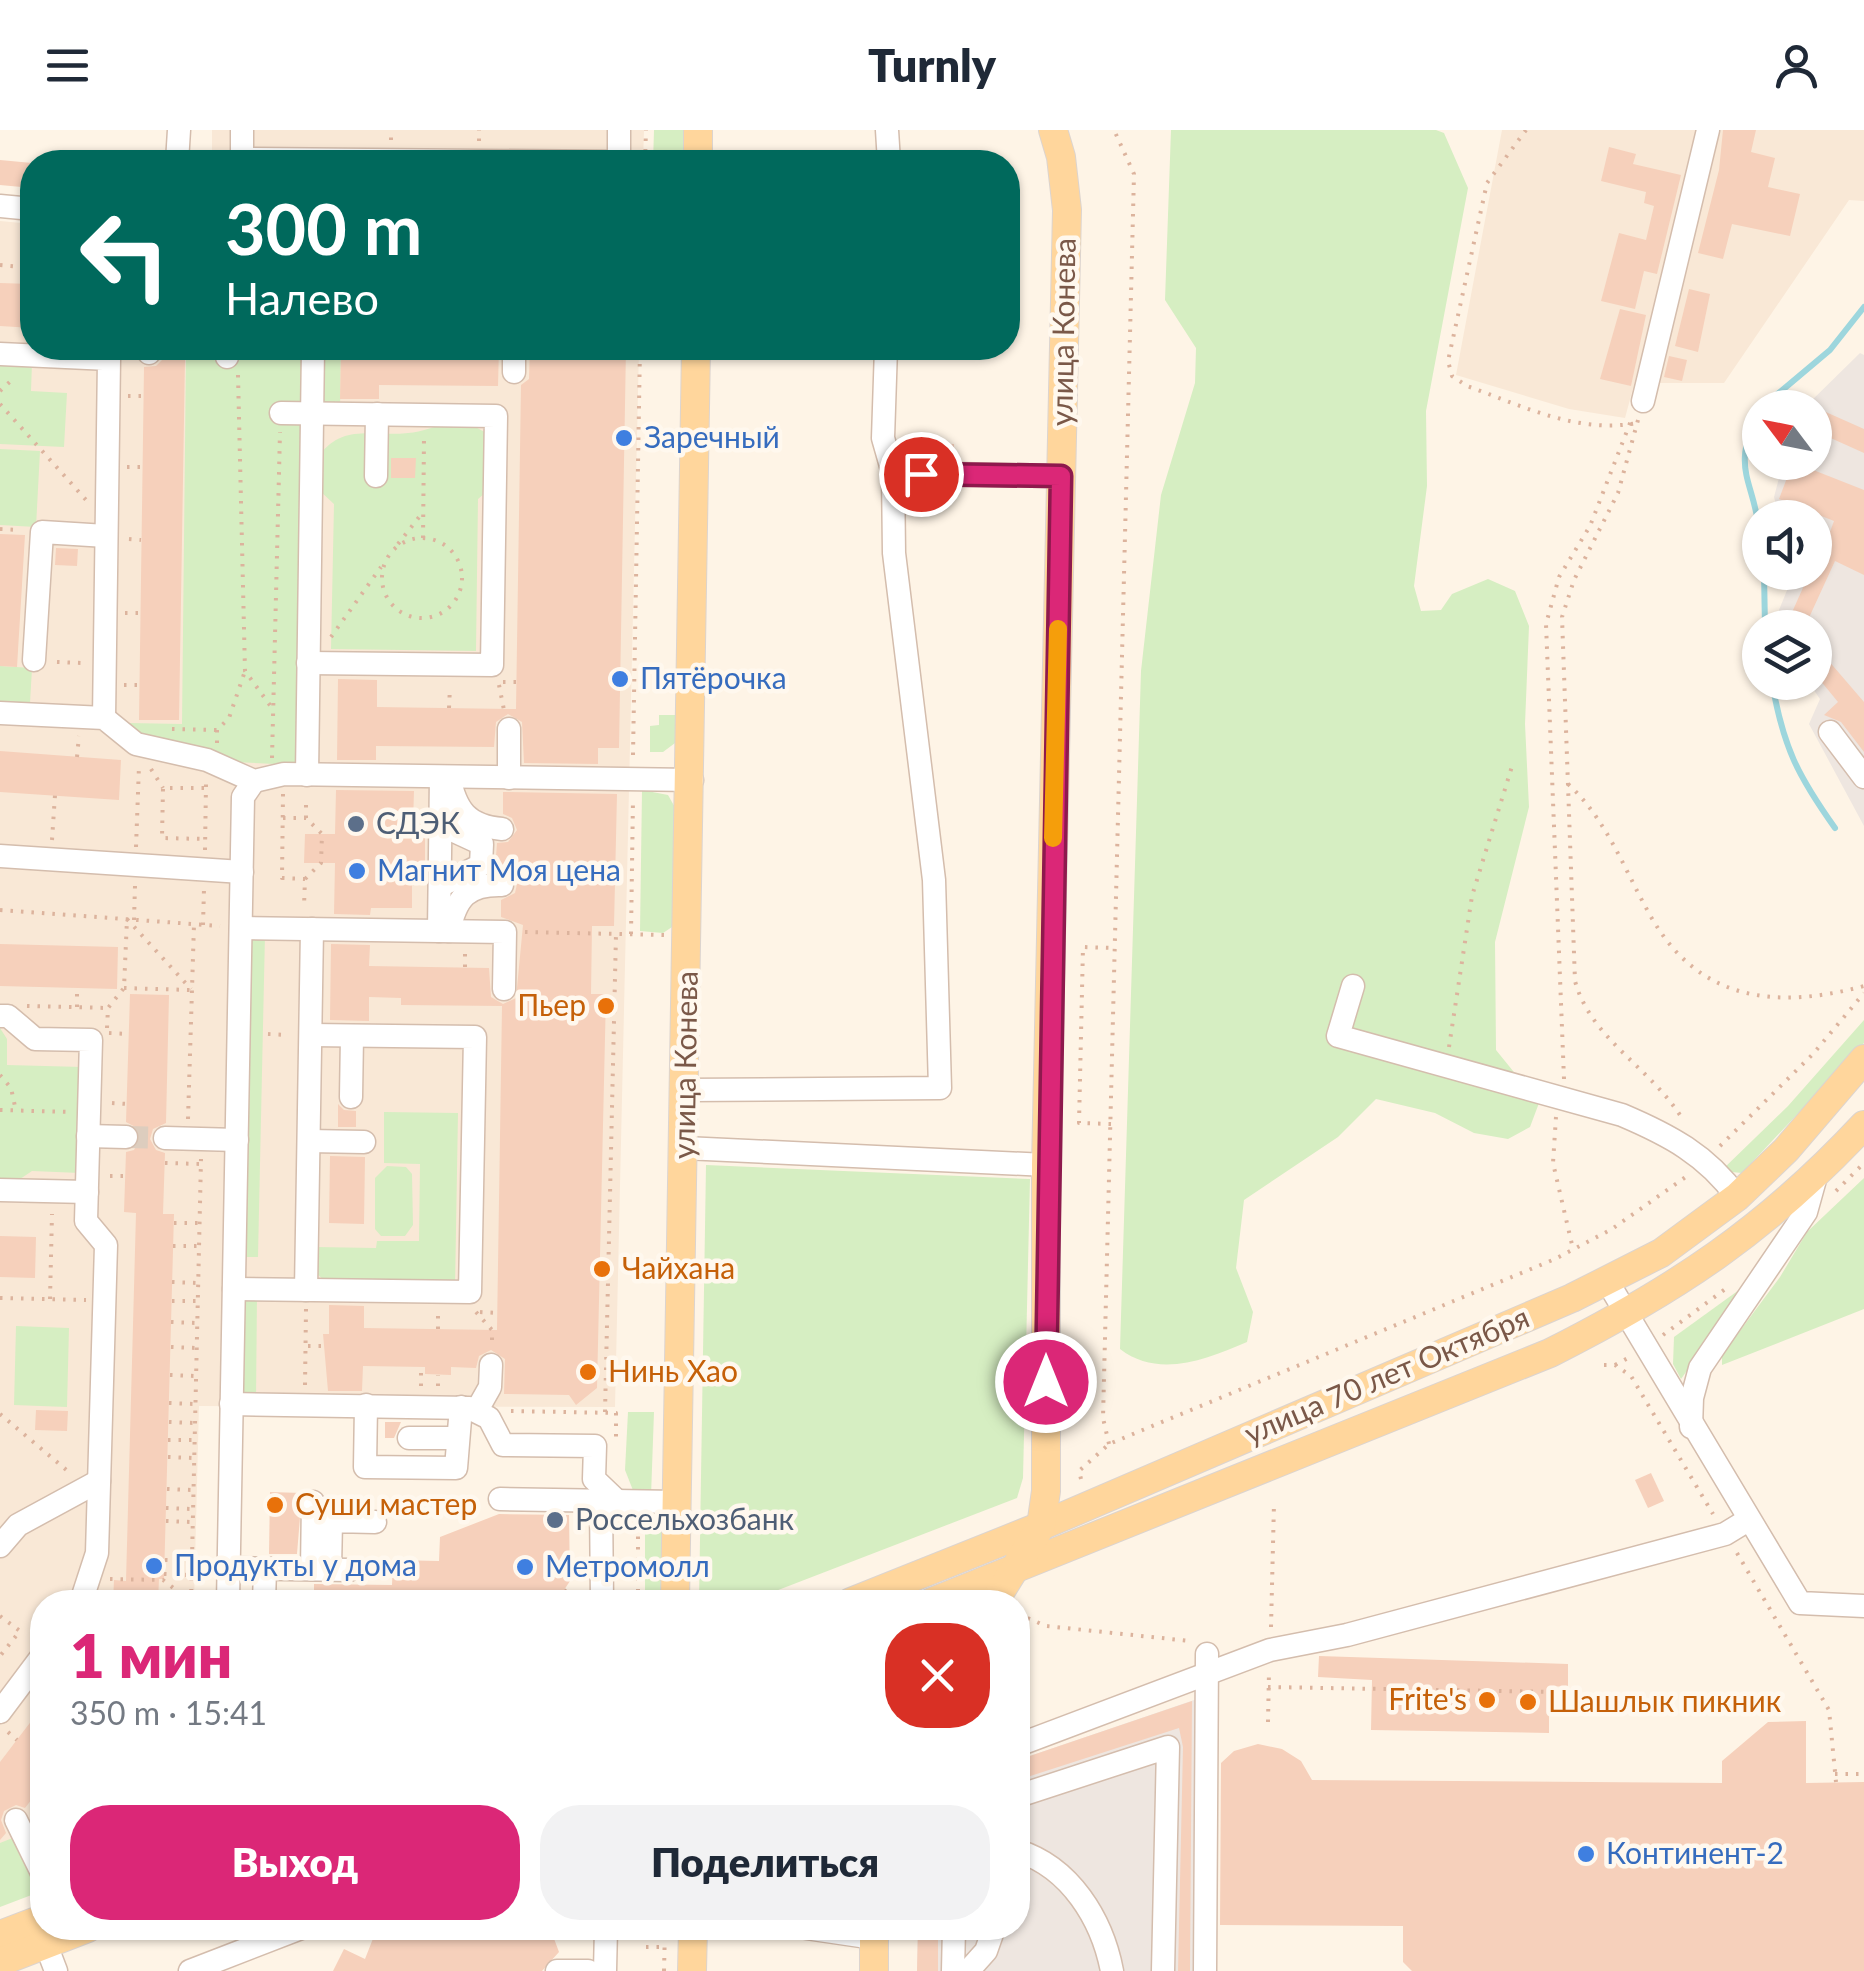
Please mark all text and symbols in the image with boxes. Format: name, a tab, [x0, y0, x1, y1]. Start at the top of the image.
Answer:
icon: menu	[40, 38, 95, 93]
text: Turnly	[868, 38, 996, 92]
icon: person	[1769, 38, 1824, 93]
text: 300 m	[225, 186, 422, 270]
icon: left	[60, 190, 190, 320]
street label: улица Конева	[1042, 238, 1082, 426]
text: Налево	[225, 271, 379, 325]
north arrow	[1742, 390, 1832, 480]
map controls	[1742, 390, 1832, 700]
place label: Заречный	[644, 418, 780, 454]
marker: Заречный	[613, 427, 635, 449]
pin	[879, 432, 964, 517]
icon: arrive	[894, 447, 949, 502]
button: sound	[1742, 500, 1832, 590]
button: layers	[1742, 610, 1832, 700]
place label: Пятёрочка	[640, 659, 787, 695]
marker: Пятёрочка	[609, 668, 631, 690]
place label: СДЭК	[376, 804, 460, 840]
marker: СДЭК	[345, 813, 367, 835]
place label: Магнит Моя цена	[377, 851, 621, 887]
marker: Магнит Моя цена	[346, 860, 368, 882]
street label: улица Конева	[664, 971, 704, 1159]
place label: Пьер	[517, 986, 586, 1022]
marker: Пьер	[595, 995, 617, 1017]
place label: Чайхана	[622, 1249, 735, 1285]
marker: Чайхана	[591, 1258, 613, 1280]
street label: улица 70 лет Октября	[1238, 1298, 1534, 1450]
position arrow	[994, 1330, 1098, 1434]
place label: Нинь Хао	[608, 1352, 738, 1388]
marker: Нинь Хао	[577, 1361, 599, 1383]
place label: Суши мастер	[295, 1485, 477, 1521]
marker: Суши мастер	[264, 1494, 286, 1516]
place label: Россельхозбанк	[575, 1500, 795, 1536]
marker: Россельхозбанк	[544, 1509, 566, 1531]
place label: Продукты у дома	[174, 1546, 417, 1582]
place label: Метромолл	[545, 1547, 710, 1583]
marker: Продукты у дома	[143, 1555, 165, 1577]
marker: Метромолл	[514, 1556, 536, 1578]
text: 1 мин	[70, 1619, 232, 1691]
button: close	[885, 1623, 990, 1728]
place label: Frite's	[1388, 1680, 1467, 1716]
place label: Шашлык пикник	[1548, 1682, 1782, 1718]
marker: Frite's	[1476, 1689, 1498, 1711]
marker: Шашлык пикник	[1517, 1691, 1539, 1713]
text: 350 m · 15:41	[70, 1693, 267, 1732]
button: Выход	[70, 1805, 520, 1920]
button: Поделиться	[540, 1805, 990, 1920]
place label: Континент-2	[1606, 1834, 1784, 1870]
marker: Континент-2	[1575, 1843, 1597, 1865]

